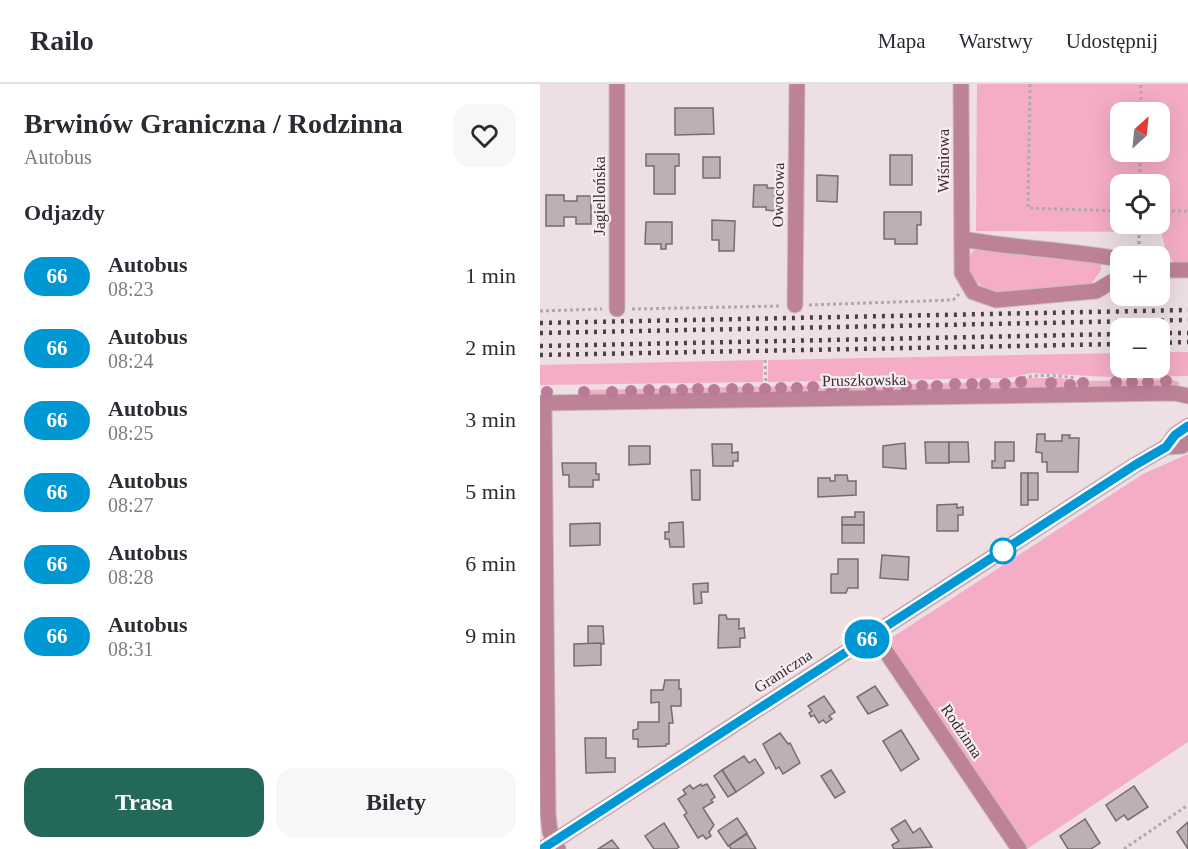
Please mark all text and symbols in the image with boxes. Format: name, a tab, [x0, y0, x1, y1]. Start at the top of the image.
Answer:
text: Railo	[30, 25, 94, 56]
text: Mapa	[878, 29, 926, 53]
text: Warstwy	[959, 29, 1033, 53]
text: Udostępnij	[1066, 29, 1158, 53]
north arrow	[1110, 102, 1170, 162]
map controls	[1110, 102, 1170, 378]
button: heart	[453, 104, 516, 167]
text: Brwinów Graniczna / Rodzinna	[24, 108, 403, 139]
street label: Wiśniowa	[935, 129, 952, 193]
text: Autobus	[24, 146, 92, 168]
street label: Jagiellońska	[591, 156, 609, 236]
street label: Owocowa	[769, 162, 787, 228]
button: locate	[1110, 174, 1170, 234]
text: Odjazdy	[24, 200, 105, 225]
button: +	[1110, 246, 1170, 306]
text: Autobus	[108, 252, 187, 277]
text: 1 min	[465, 263, 516, 288]
text: 66	[47, 264, 68, 288]
text: 08:23	[108, 278, 154, 300]
button: −	[1110, 318, 1170, 378]
text: Autobus	[108, 324, 187, 349]
text: 2 min	[465, 335, 516, 360]
text: 66	[47, 336, 68, 360]
text: 08:24	[108, 350, 154, 372]
street label: Pruszkowska	[822, 371, 906, 389]
text: Autobus	[108, 396, 187, 421]
text: 3 min	[465, 407, 516, 432]
text: 66	[47, 408, 68, 432]
text: 08:25	[108, 422, 154, 444]
text: Autobus	[108, 468, 187, 493]
text: 5 min	[465, 479, 516, 504]
text: 66	[47, 480, 68, 504]
text: 08:27	[108, 494, 154, 516]
unlabelled marker	[990, 538, 1016, 564]
text: Autobus	[108, 540, 187, 565]
text: 6 min	[465, 551, 516, 576]
text: 66	[47, 552, 68, 576]
text: 08:28	[108, 566, 154, 588]
text: Autobus	[108, 612, 187, 637]
line badge: 66	[840, 620, 894, 658]
text: 9 min	[465, 623, 516, 648]
text: 66	[47, 624, 68, 648]
text: 66	[857, 627, 878, 651]
text: 08:31	[108, 638, 154, 660]
street label: Graniczna	[751, 646, 815, 696]
street label: Rodzinna	[938, 701, 986, 761]
button: Trasa	[24, 768, 264, 837]
button: Bilety	[276, 768, 516, 837]

